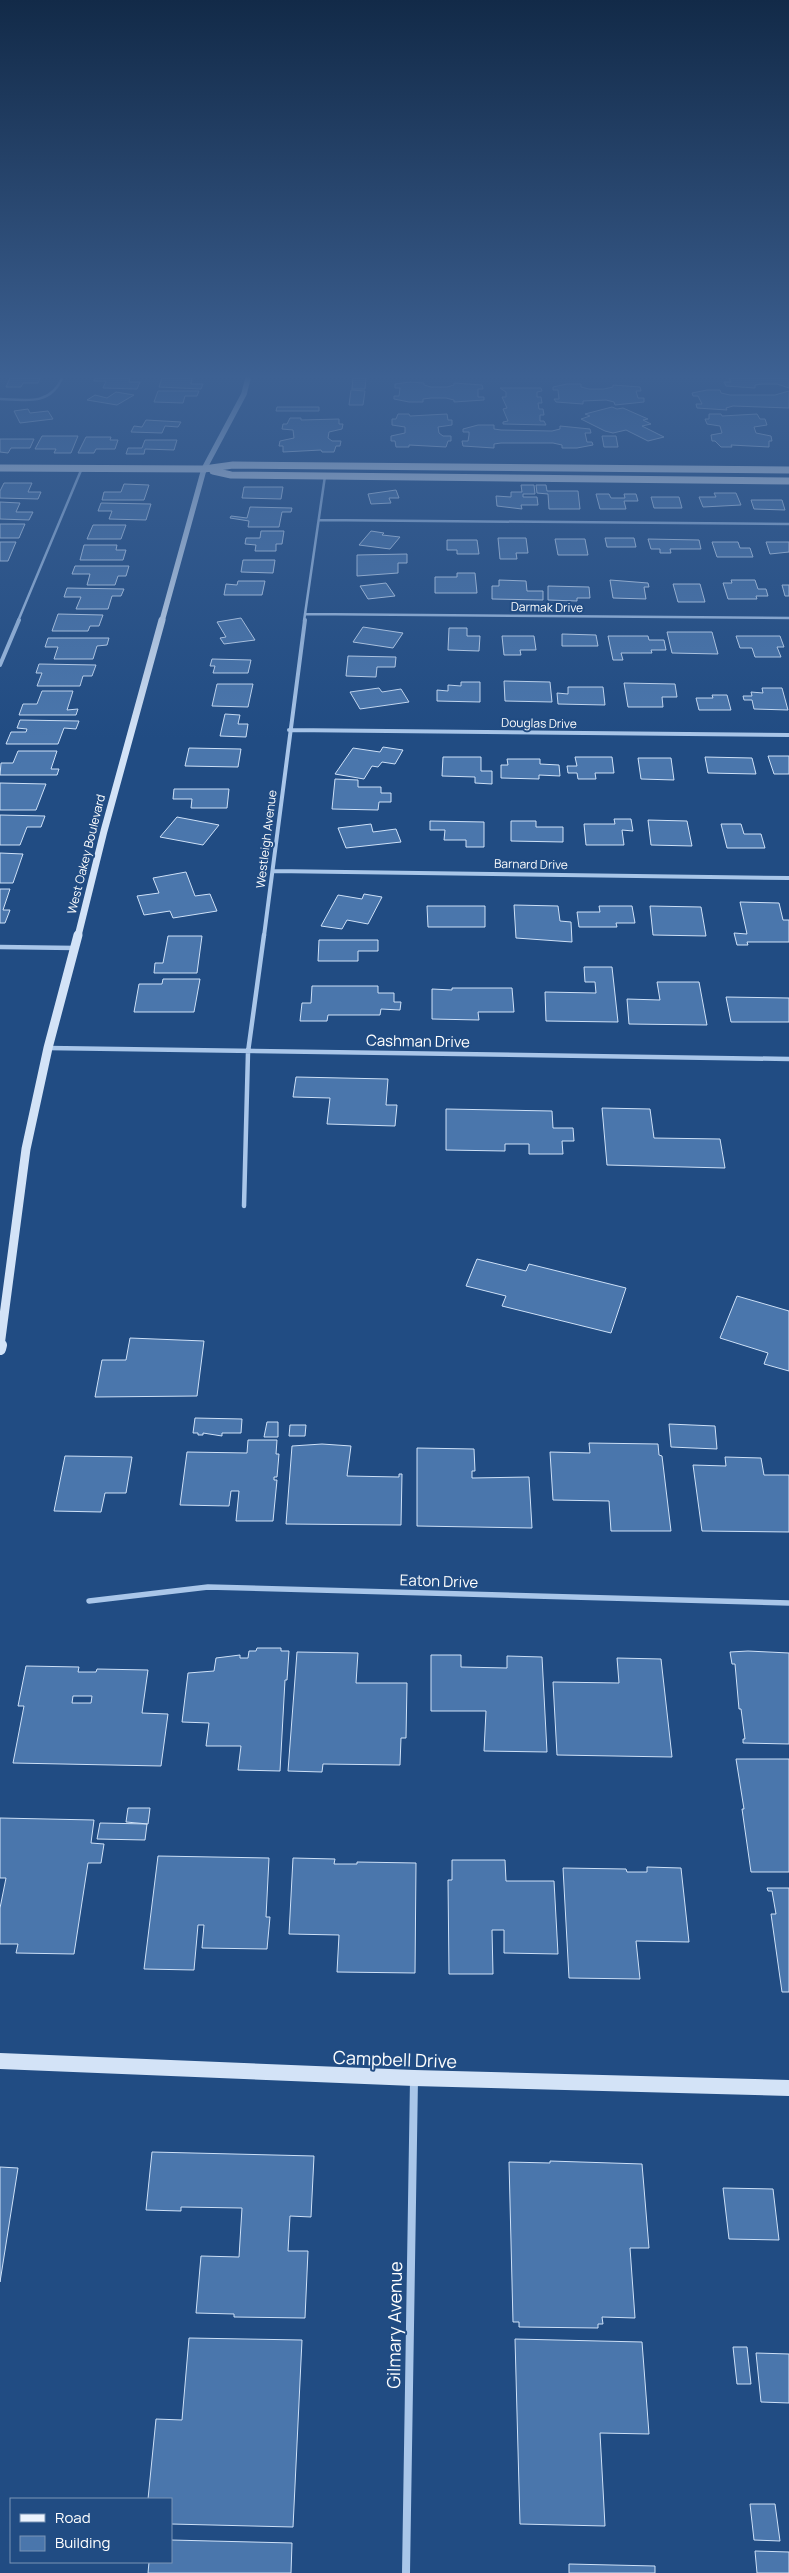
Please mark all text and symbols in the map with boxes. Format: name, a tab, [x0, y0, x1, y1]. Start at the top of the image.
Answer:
street label: Darmak Drive	[511, 598, 583, 616]
street label: Douglas Drive	[501, 714, 577, 732]
street label: Westleigh Avenue	[252, 789, 280, 889]
street label: West Oakey Boulevard	[63, 792, 109, 916]
street label: Barnard Drive	[494, 855, 568, 873]
street label: Cashman Drive	[366, 1030, 470, 1052]
street label: Eaton Drive	[399, 1569, 479, 1593]
street label: Campbell Drive	[333, 2045, 457, 2073]
street label: Gilmary Avenue	[381, 2261, 407, 2389]
legend	[10, 2498, 172, 2563]
text: Road	[55, 2507, 91, 2528]
text: Building	[55, 2532, 110, 2553]

